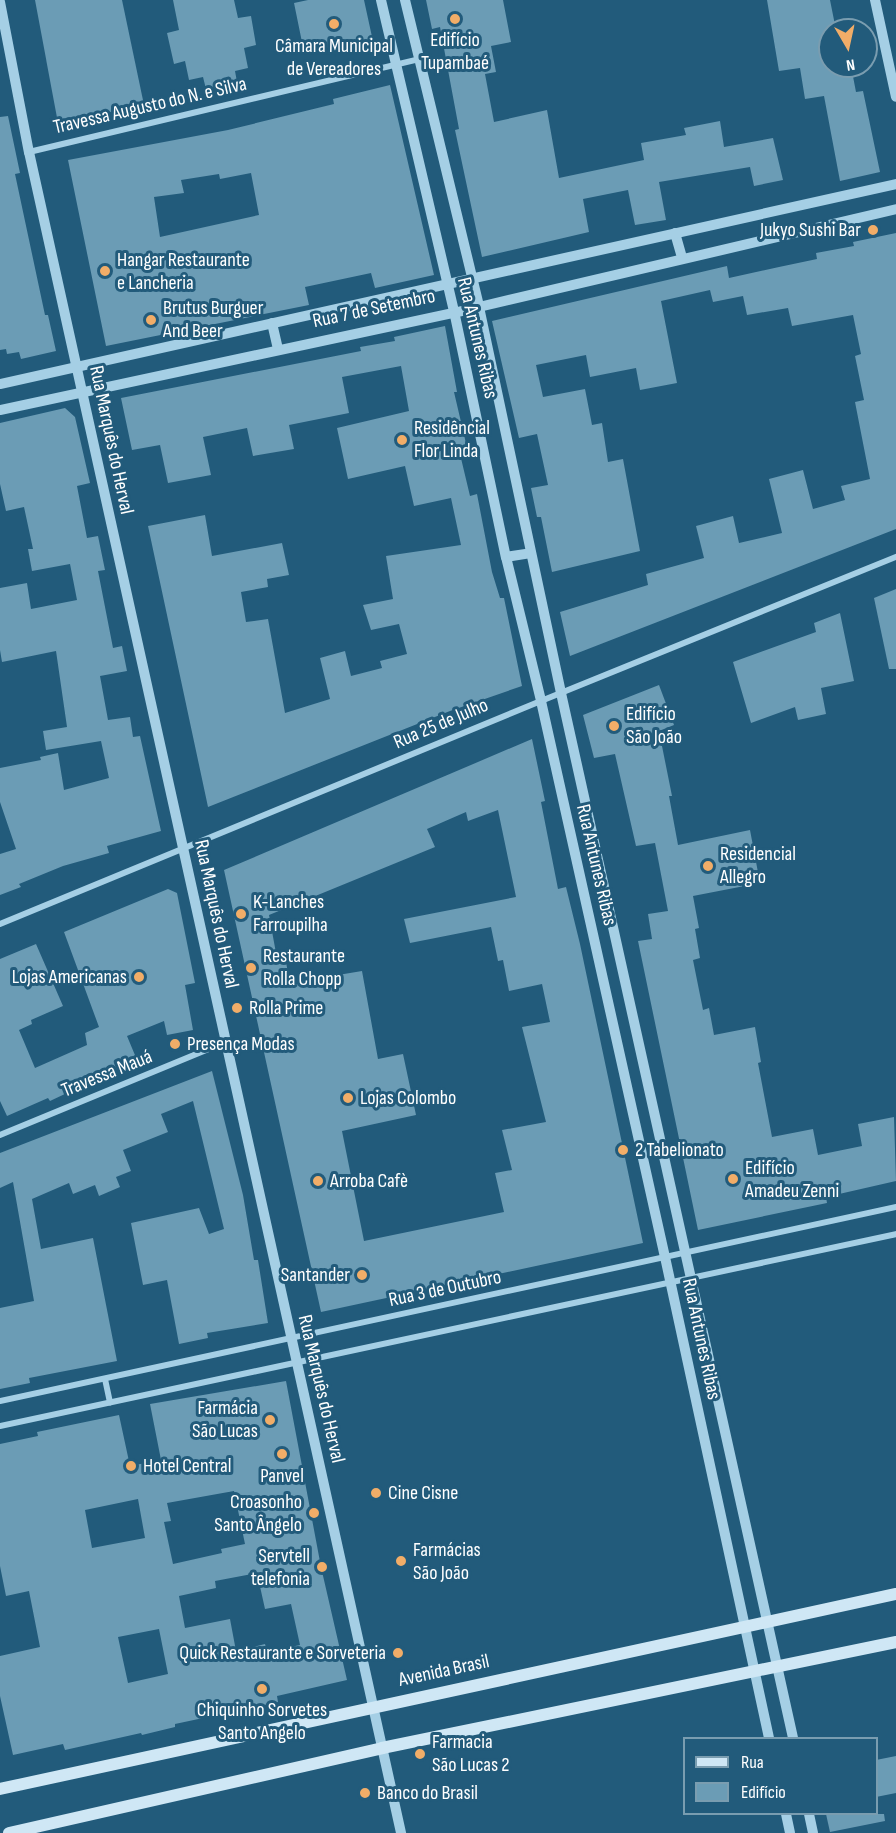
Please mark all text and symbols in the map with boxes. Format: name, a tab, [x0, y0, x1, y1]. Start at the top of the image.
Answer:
marker: Edifício Tupambaé	[448, 12, 462, 26]
marker: Câmara Municipal de Vereadores	[327, 17, 341, 31]
north arrow	[818, 18, 878, 78]
place label: Edifício Tupambaé	[421, 28, 489, 75]
place label: Câmara Municipal de Vereadores	[275, 34, 393, 81]
text: N	[845, 54, 856, 74]
street label: Travessa Augusto do N. e Silva	[51, 72, 249, 140]
place label: Jukyo Sushi Bar	[760, 218, 861, 242]
marker: Jukyo Sushi Bar	[866, 223, 880, 237]
place label: Hangar Restaurante e Lancheria	[117, 248, 250, 295]
marker: Hangar Restaurante e Lancheria	[98, 264, 112, 278]
street label: Rua Antunes Ribas	[451, 275, 503, 401]
street label: Rua 7 de Setembro	[311, 284, 437, 334]
place label: Brutus Burguer And Beer	[163, 296, 263, 343]
marker: Brutus Burguer And Beer	[144, 313, 158, 327]
street label: Rua Marquês do Herval	[84, 363, 138, 517]
place label: Residêncial Flor Linda	[414, 416, 490, 463]
marker: Residêncial Flor Linda	[395, 433, 409, 447]
street label: Rua 25 de Julho	[390, 693, 492, 755]
place label: Edifício São João	[626, 702, 682, 749]
marker: Edifício São João	[607, 719, 621, 733]
street label: Rua Antunes Ribas	[570, 802, 622, 928]
street label: Rua Marquês do Herval	[189, 837, 243, 991]
place label: Residencial Allegro	[720, 843, 796, 890]
marker: Residencial Allegro	[701, 859, 715, 873]
place label: K-Lanches Farroupilha	[253, 891, 328, 938]
marker: K-Lanches Farroupilha	[234, 907, 248, 921]
place label: Restaurante Rolla Chopp	[263, 945, 345, 992]
marker: Restaurante Rolla Chopp	[244, 961, 258, 975]
place label: Lojas Americanas	[12, 965, 127, 989]
marker: Lojas Americanas	[132, 970, 146, 984]
place label: Rolla Prime	[249, 996, 323, 1020]
marker: Rolla Prime	[230, 1001, 244, 1015]
place label: Presença Modas	[187, 1032, 295, 1056]
marker: Presença Modas	[168, 1037, 182, 1051]
street label: Travessa Mauá	[58, 1045, 156, 1103]
place label: Lojas Colombo	[360, 1086, 456, 1110]
marker: Lojas Colombo	[341, 1091, 355, 1105]
place label: 2 Tabelionato	[635, 1138, 724, 1162]
marker: 2 Tabelionato	[616, 1143, 630, 1157]
place label: Edifício Amadeu Zenni	[745, 1156, 839, 1203]
place label: Arroba Cafè	[330, 1169, 408, 1193]
marker: Edifício Amadeu Zenni	[726, 1172, 740, 1186]
marker: Arroba Cafè	[311, 1174, 325, 1188]
place label: Santander	[281, 1263, 350, 1287]
street label: Rua 3 de Outubro	[387, 1265, 503, 1313]
marker: Santander	[355, 1268, 369, 1282]
street label: Rua Antunes Ribas	[676, 1276, 726, 1402]
street label: Rua Marquês do Herval	[292, 1313, 350, 1465]
place label: Farmácia São Lucas	[192, 1396, 258, 1443]
marker: Farmácia São Lucas	[263, 1413, 277, 1427]
marker: Panvel	[275, 1447, 289, 1461]
place label: Hotel Central	[143, 1454, 232, 1478]
marker: Hotel Central	[124, 1459, 138, 1473]
place label: Panvel	[260, 1464, 304, 1488]
place label: Cine Cisne	[388, 1481, 458, 1505]
marker: Cine Cisne	[369, 1486, 383, 1500]
place label: Croasonho Santo Ângelo	[214, 1490, 302, 1537]
marker: Croasonho Santo Ângelo	[307, 1506, 321, 1520]
place label: Farmácias São João	[413, 1538, 481, 1585]
place label: Servtell telefonia	[251, 1544, 310, 1591]
marker: Farmácias São João	[394, 1554, 408, 1568]
marker: Servtell telefonia	[315, 1560, 329, 1574]
place label: Quick Restaurante e Sorveteria	[179, 1641, 386, 1665]
marker: Quick Restaurante e Sorveteria	[391, 1646, 405, 1660]
street label: Avenida Brasil	[396, 1650, 492, 1692]
marker: Chiquinho Sorvetes Santo Angelo	[255, 1682, 269, 1696]
place label: Chiquinho Sorvetes Santo Angelo	[197, 1698, 327, 1745]
place label: Farmacia São Lucas 2	[432, 1730, 510, 1777]
legend	[683, 1737, 878, 1815]
marker: Farmacia São Lucas 2	[413, 1747, 427, 1761]
text: Rua	[741, 1752, 764, 1773]
place label: Banco do Brasil	[377, 1781, 478, 1805]
text: Edifício	[741, 1782, 786, 1803]
marker: Banco do Brasil	[358, 1786, 372, 1800]

